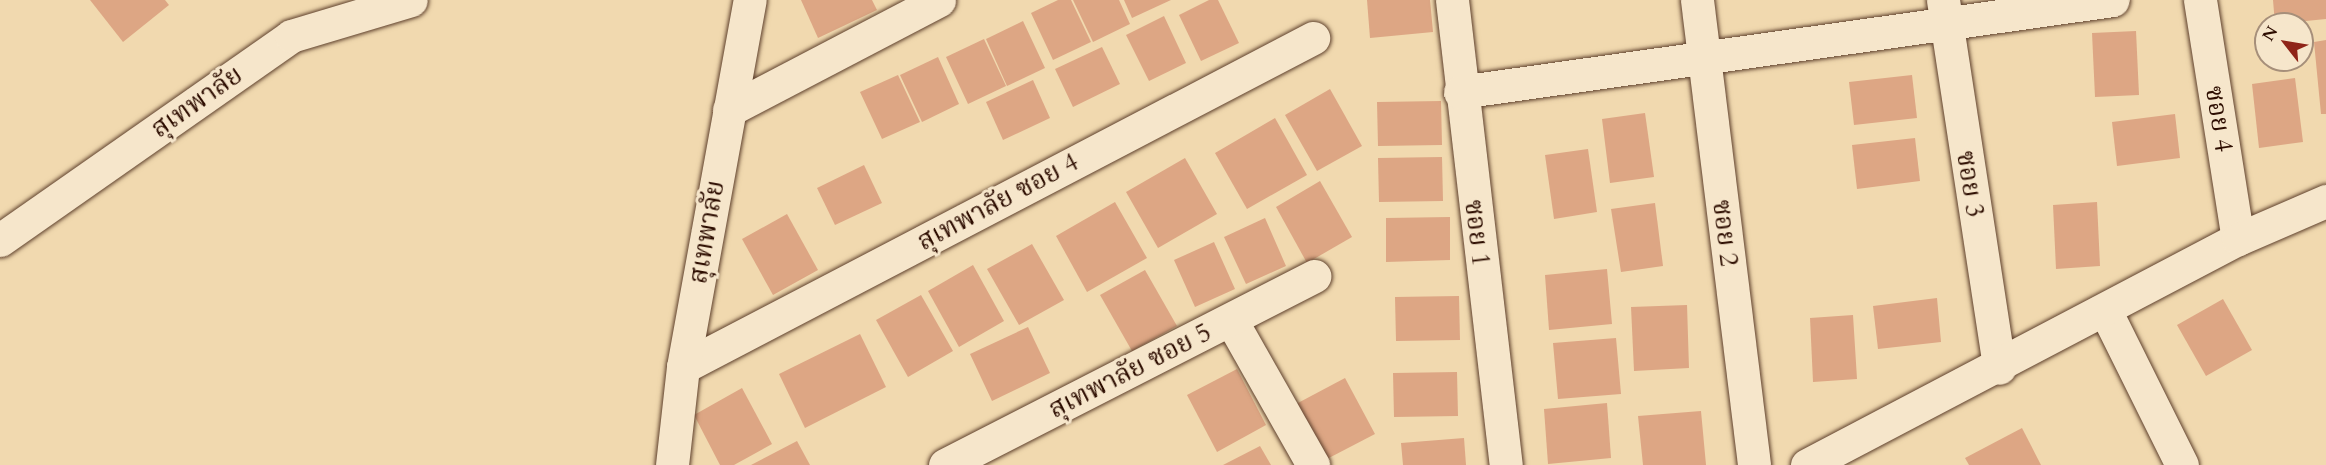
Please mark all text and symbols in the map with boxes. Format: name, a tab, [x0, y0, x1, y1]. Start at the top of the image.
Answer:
north arrow	[2254, 12, 2314, 72]
text: N	[2257, 22, 2283, 45]
street label: สุเทพาลัย	[145, 59, 249, 145]
street label: ซอย 4	[2198, 84, 2240, 154]
street label: สุเทพาลัย ซอย 4	[912, 146, 1084, 258]
street label: ซอย 3	[1949, 149, 1991, 219]
street label: สุเทพาลัย	[683, 178, 731, 286]
street label: ซอย 1	[1457, 198, 1497, 268]
street label: ซอย 2	[1705, 198, 1745, 268]
street label: สุเทพาลัย ซอย 5	[1044, 317, 1216, 425]

